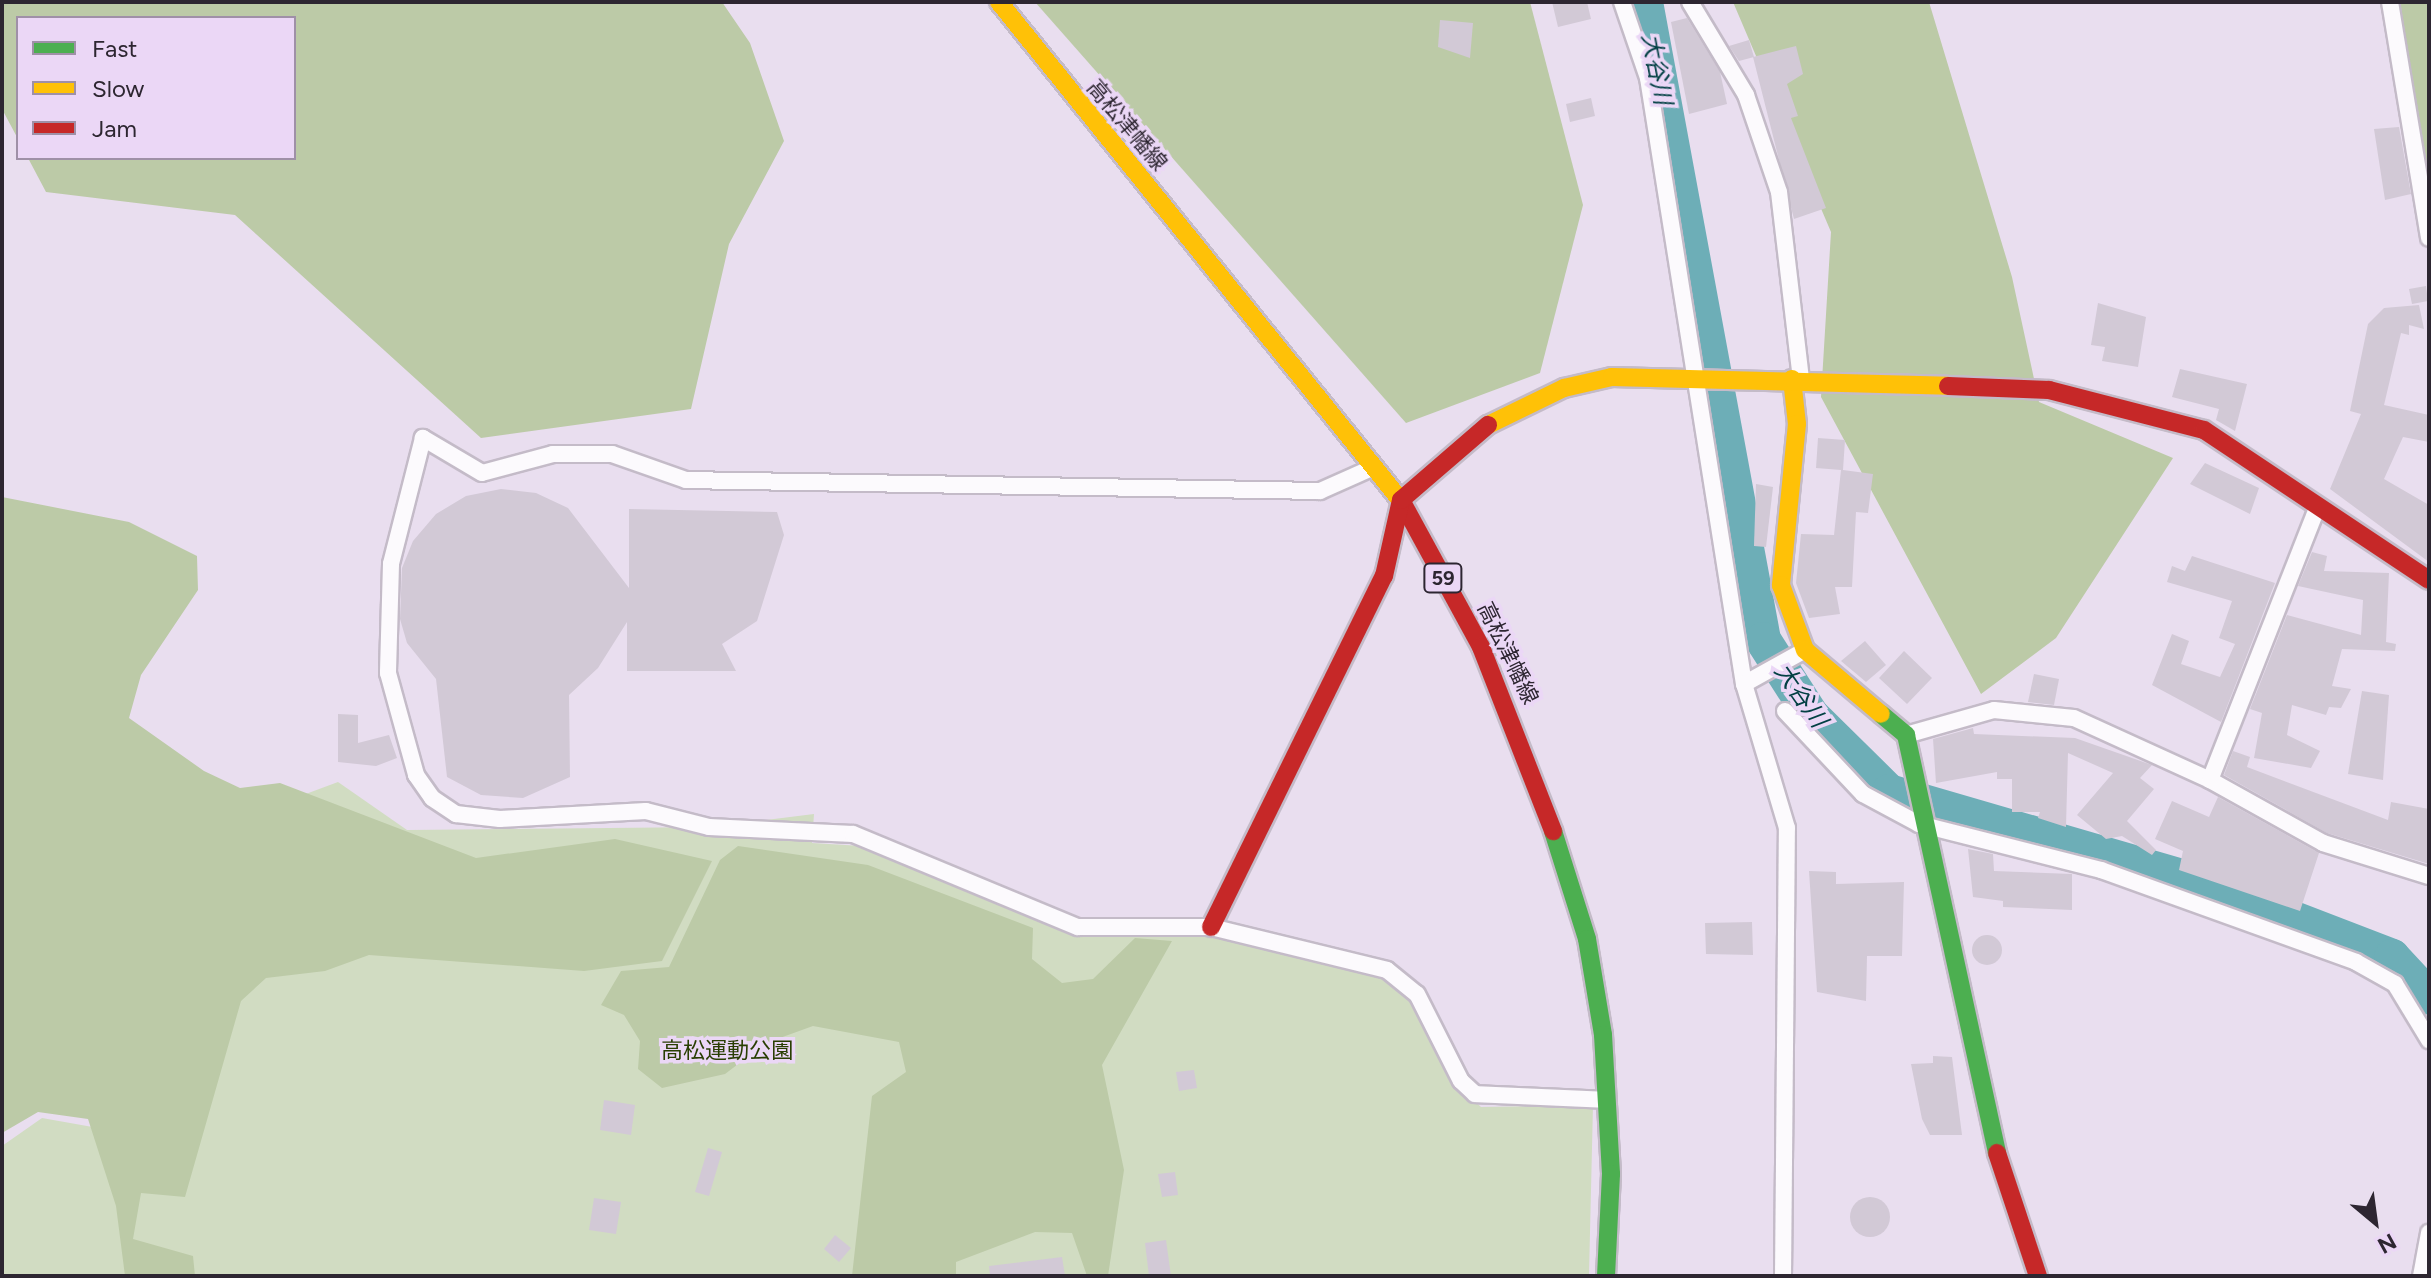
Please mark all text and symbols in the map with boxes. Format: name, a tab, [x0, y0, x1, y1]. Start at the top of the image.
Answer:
legend	[16, 16, 296, 160]
water label: 大谷川	[1636, 31, 1678, 107]
text: Fast	[92, 34, 137, 63]
text: Slow	[92, 74, 144, 103]
street label: 高松津幡線	[1082, 74, 1172, 176]
text: Jam	[92, 114, 137, 143]
road number: 59	[1423, 562, 1463, 594]
street label: 高松津幡線	[1472, 598, 1544, 708]
water label: 大谷川	[1769, 657, 1833, 733]
park label: 高松運動公園	[661, 1038, 793, 1064]
north arrow	[2335, 1182, 2415, 1262]
text: N	[2373, 1227, 2401, 1259]

